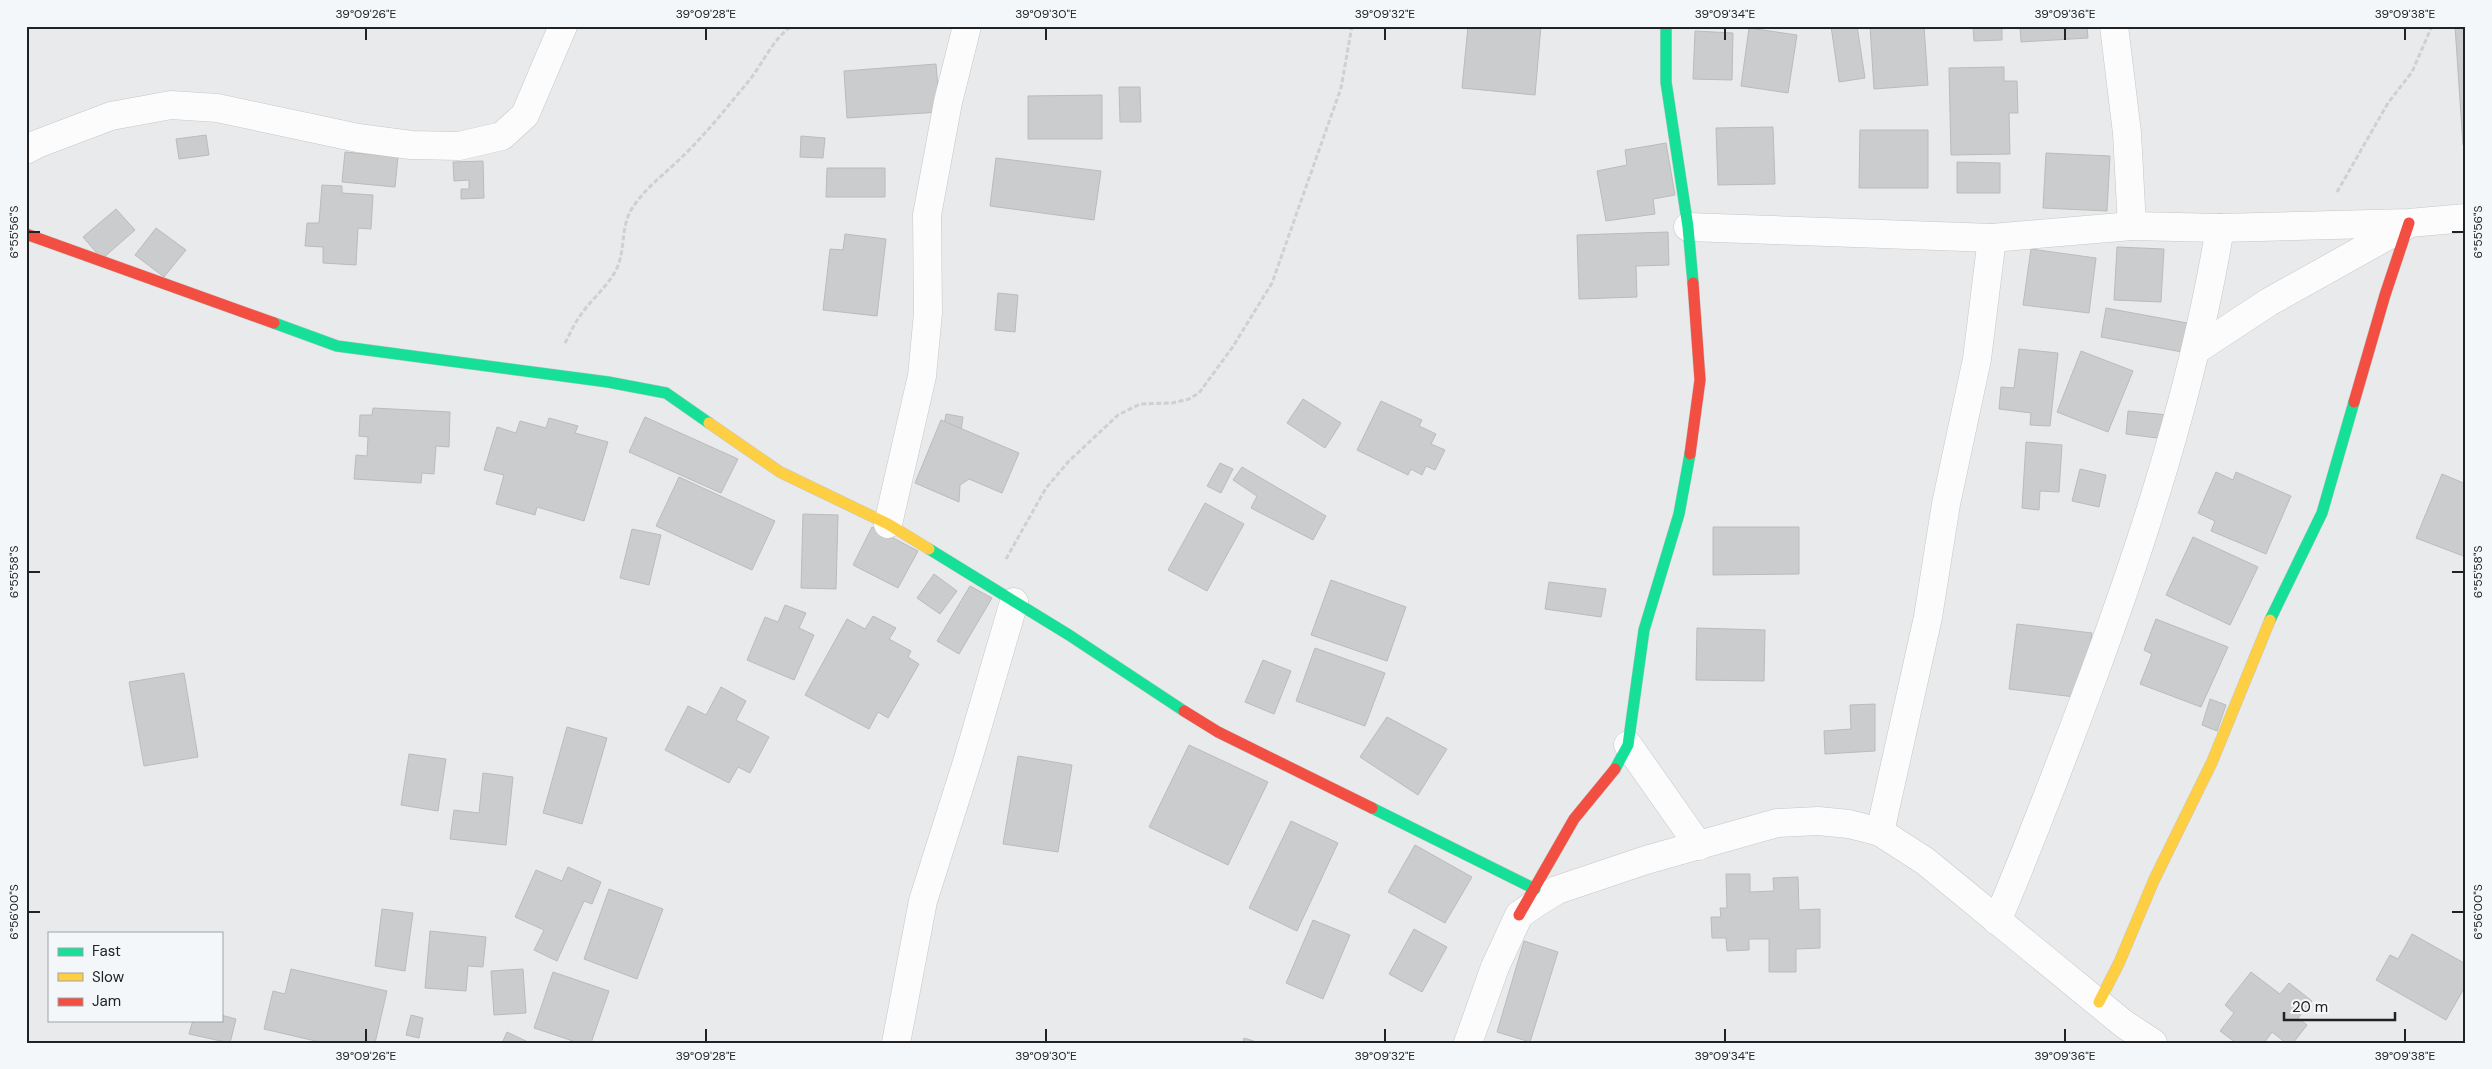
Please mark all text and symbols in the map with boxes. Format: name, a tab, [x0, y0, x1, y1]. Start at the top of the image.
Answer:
text: 39°09'26"E	[336, 6, 397, 22]
text: 39°09'28"E	[676, 6, 736, 22]
text: 39°09'30"E	[1015, 6, 1077, 22]
text: 39°09'32"E	[1355, 6, 1415, 22]
text: 39°09'34"E	[1695, 6, 1756, 22]
text: 39°09'36"E	[2035, 6, 2096, 22]
text: 39°09'38"E	[2375, 6, 2436, 22]
text: 6°55'56"S	[6, 205, 22, 258]
text: 6°55'56"S	[2470, 205, 2486, 258]
text: 6°55'58"S	[6, 546, 22, 598]
text: 6°55'58"S	[2470, 546, 2486, 598]
text: 6°56'00"S	[6, 884, 22, 940]
text: 6°56'00"S	[2470, 884, 2486, 940]
legend	[48, 932, 222, 1022]
text: Fast	[92, 941, 121, 961]
text: Slow	[92, 967, 125, 987]
scale bar	[2284, 989, 2396, 1021]
text: Jam	[92, 991, 121, 1011]
text: 20 m	[2292, 997, 2328, 1017]
text: 39°09'26"E	[336, 1048, 397, 1064]
text: 39°09'28"E	[676, 1048, 736, 1064]
text: 39°09'30"E	[1015, 1048, 1077, 1064]
text: 39°09'32"E	[1355, 1048, 1415, 1064]
text: 39°09'34"E	[1695, 1048, 1756, 1064]
text: 39°09'36"E	[2035, 1048, 2096, 1064]
text: 39°09'38"E	[2375, 1048, 2436, 1064]

